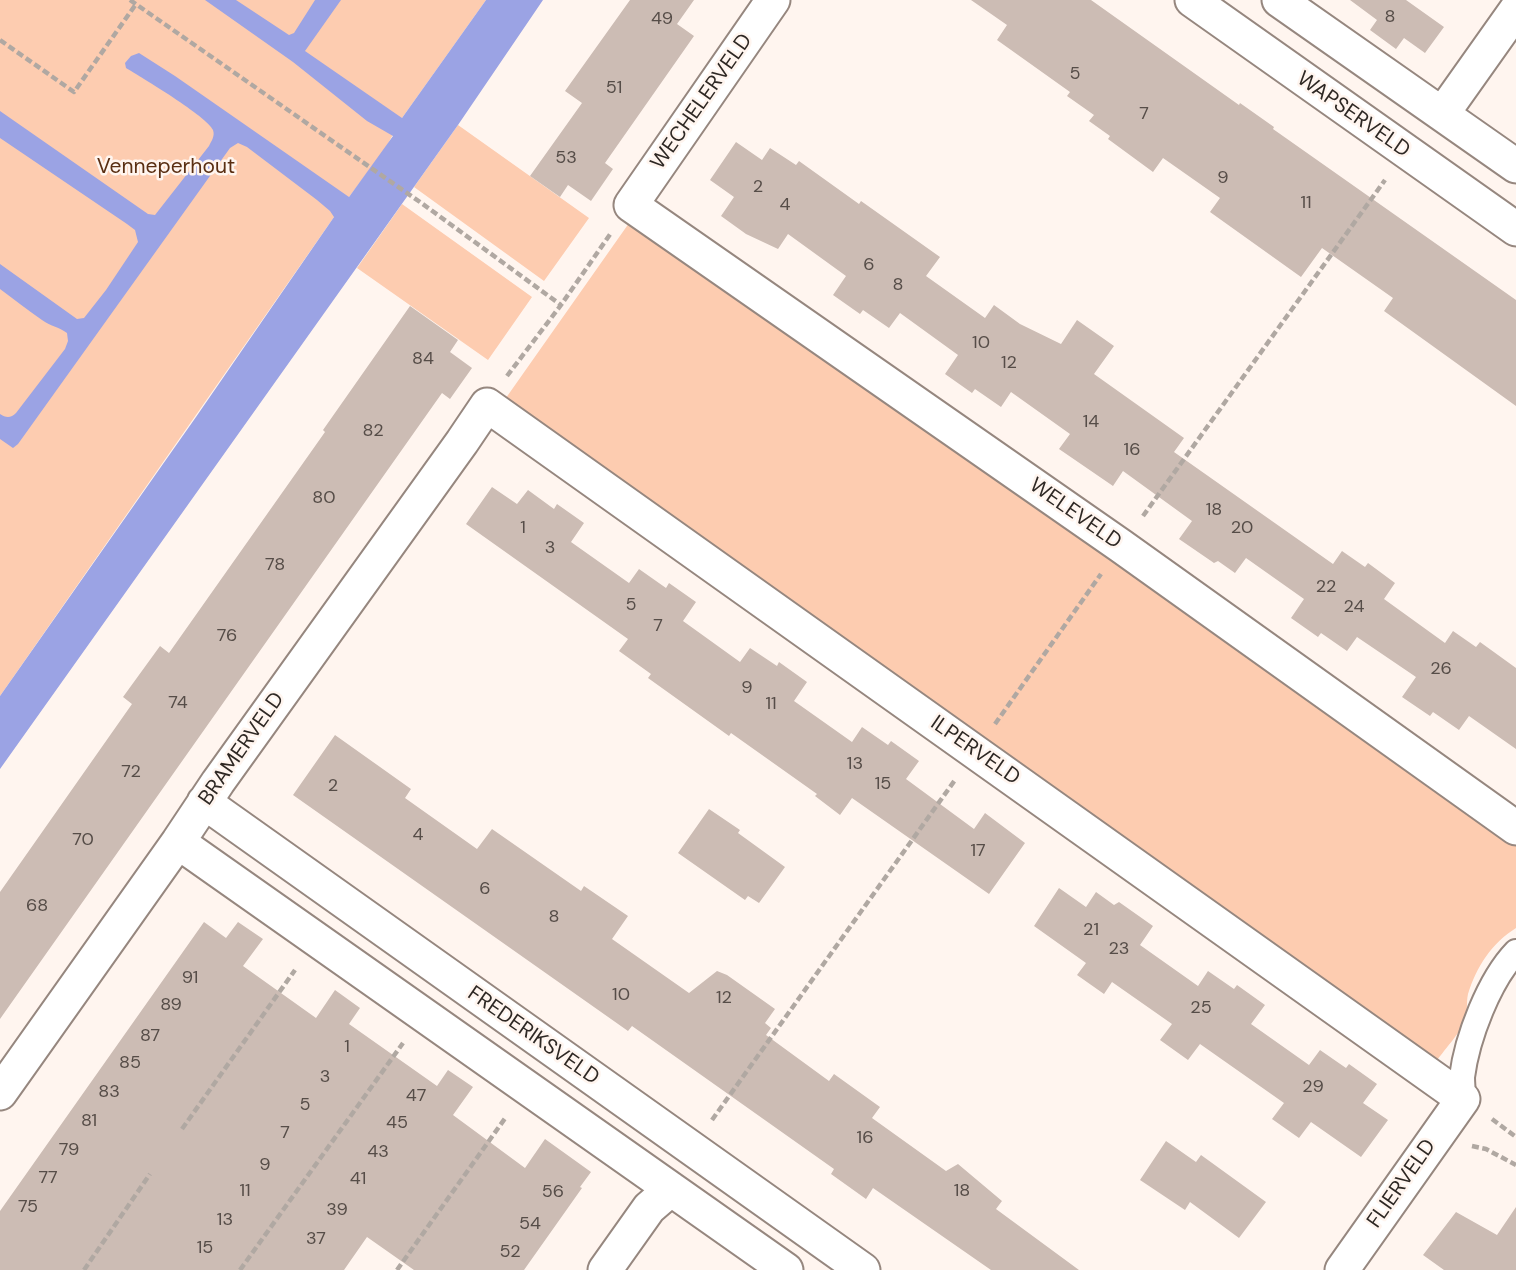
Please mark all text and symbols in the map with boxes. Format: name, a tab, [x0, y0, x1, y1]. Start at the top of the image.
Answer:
house number: 8	[1385, 6, 1395, 28]
house number: 49	[651, 8, 673, 30]
street label: WECHELERVELD	[646, 29, 758, 175]
house number: 5	[1070, 63, 1080, 85]
street label: WAPSERVELD	[1292, 67, 1414, 163]
house number: 51	[606, 77, 622, 99]
house number: 7	[1139, 103, 1149, 125]
house number: 53	[555, 147, 577, 169]
park label: Venneperhout	[97, 154, 235, 180]
house number: 9	[1217, 167, 1229, 189]
house number: 2	[753, 176, 763, 198]
house number: 11	[1300, 192, 1312, 214]
house number: 4	[780, 194, 790, 216]
house number: 6	[863, 254, 875, 276]
house number: 8	[893, 274, 903, 296]
house number: 10	[972, 332, 990, 354]
house number: 84	[412, 348, 434, 370]
house number: 12	[1001, 352, 1017, 374]
house number: 14	[1083, 411, 1099, 433]
house number: 82	[362, 420, 384, 442]
house number: 16	[1124, 439, 1140, 461]
street label: WELEVELD	[1024, 473, 1126, 555]
house number: 80	[312, 487, 336, 509]
house number: 18	[1206, 499, 1222, 521]
house number: 1	[520, 517, 526, 539]
house number: 20	[1231, 517, 1253, 539]
house number: 3	[545, 537, 555, 559]
house number: 78	[265, 554, 285, 576]
house number: 22	[1316, 576, 1336, 598]
house number: 5	[626, 594, 636, 616]
house number: 24	[1344, 596, 1364, 618]
house number: 7	[653, 615, 663, 637]
house number: 76	[217, 625, 237, 647]
house number: 26	[1430, 658, 1452, 680]
house number: 9	[741, 677, 753, 699]
street label: BRAMERVELD	[194, 688, 290, 810]
house number: 74	[168, 692, 188, 714]
house number: 11	[765, 693, 777, 715]
street label: ILPERVELD	[925, 711, 1025, 791]
house number: 13	[847, 753, 863, 775]
house number: 72	[121, 761, 141, 783]
house number: 15	[875, 773, 891, 795]
house number: 2	[328, 775, 338, 797]
house number: 4	[413, 824, 423, 846]
house number: 70	[72, 829, 94, 851]
house number: 17	[970, 840, 986, 862]
house number: 6	[479, 878, 491, 900]
house number: 68	[26, 895, 48, 917]
house number: 8	[549, 906, 559, 928]
house number: 21	[1083, 919, 1099, 941]
house number: 23	[1108, 938, 1130, 960]
house number: 91	[182, 967, 198, 989]
street label: FREDERIKSVELD	[462, 981, 604, 1091]
house number: 10	[612, 984, 630, 1006]
house number: 12	[716, 987, 732, 1009]
house number: 89	[160, 994, 182, 1016]
house number: 25	[1190, 997, 1212, 1019]
house number: 87	[140, 1025, 160, 1047]
house number: 1	[344, 1036, 350, 1058]
house number: 85	[119, 1052, 141, 1074]
house number: 3	[320, 1066, 330, 1088]
house number: 29	[1302, 1076, 1324, 1098]
house number: 83	[98, 1081, 120, 1103]
house number: 47	[406, 1085, 426, 1107]
house number: 5	[300, 1094, 310, 1116]
house number: 81	[81, 1110, 97, 1132]
house number: 45	[386, 1112, 408, 1134]
house number: 7	[280, 1122, 290, 1144]
house number: 16	[857, 1127, 873, 1149]
street label: FLIERVELD	[1362, 1135, 1442, 1233]
house number: 79	[59, 1139, 79, 1161]
house number: 43	[367, 1141, 389, 1163]
house number: 9	[259, 1154, 271, 1176]
house number: 77	[38, 1167, 58, 1189]
house number: 41	[350, 1168, 366, 1190]
house number: 11	[239, 1180, 251, 1202]
house number: 18	[954, 1180, 970, 1202]
house number: 56	[542, 1181, 564, 1203]
house number: 75	[18, 1196, 38, 1218]
house number: 39	[326, 1199, 348, 1221]
house number: 13	[217, 1209, 233, 1231]
house number: 54	[519, 1213, 541, 1235]
house number: 37	[306, 1228, 326, 1250]
house number: 15	[197, 1237, 213, 1259]
house number: 52	[499, 1241, 521, 1263]

